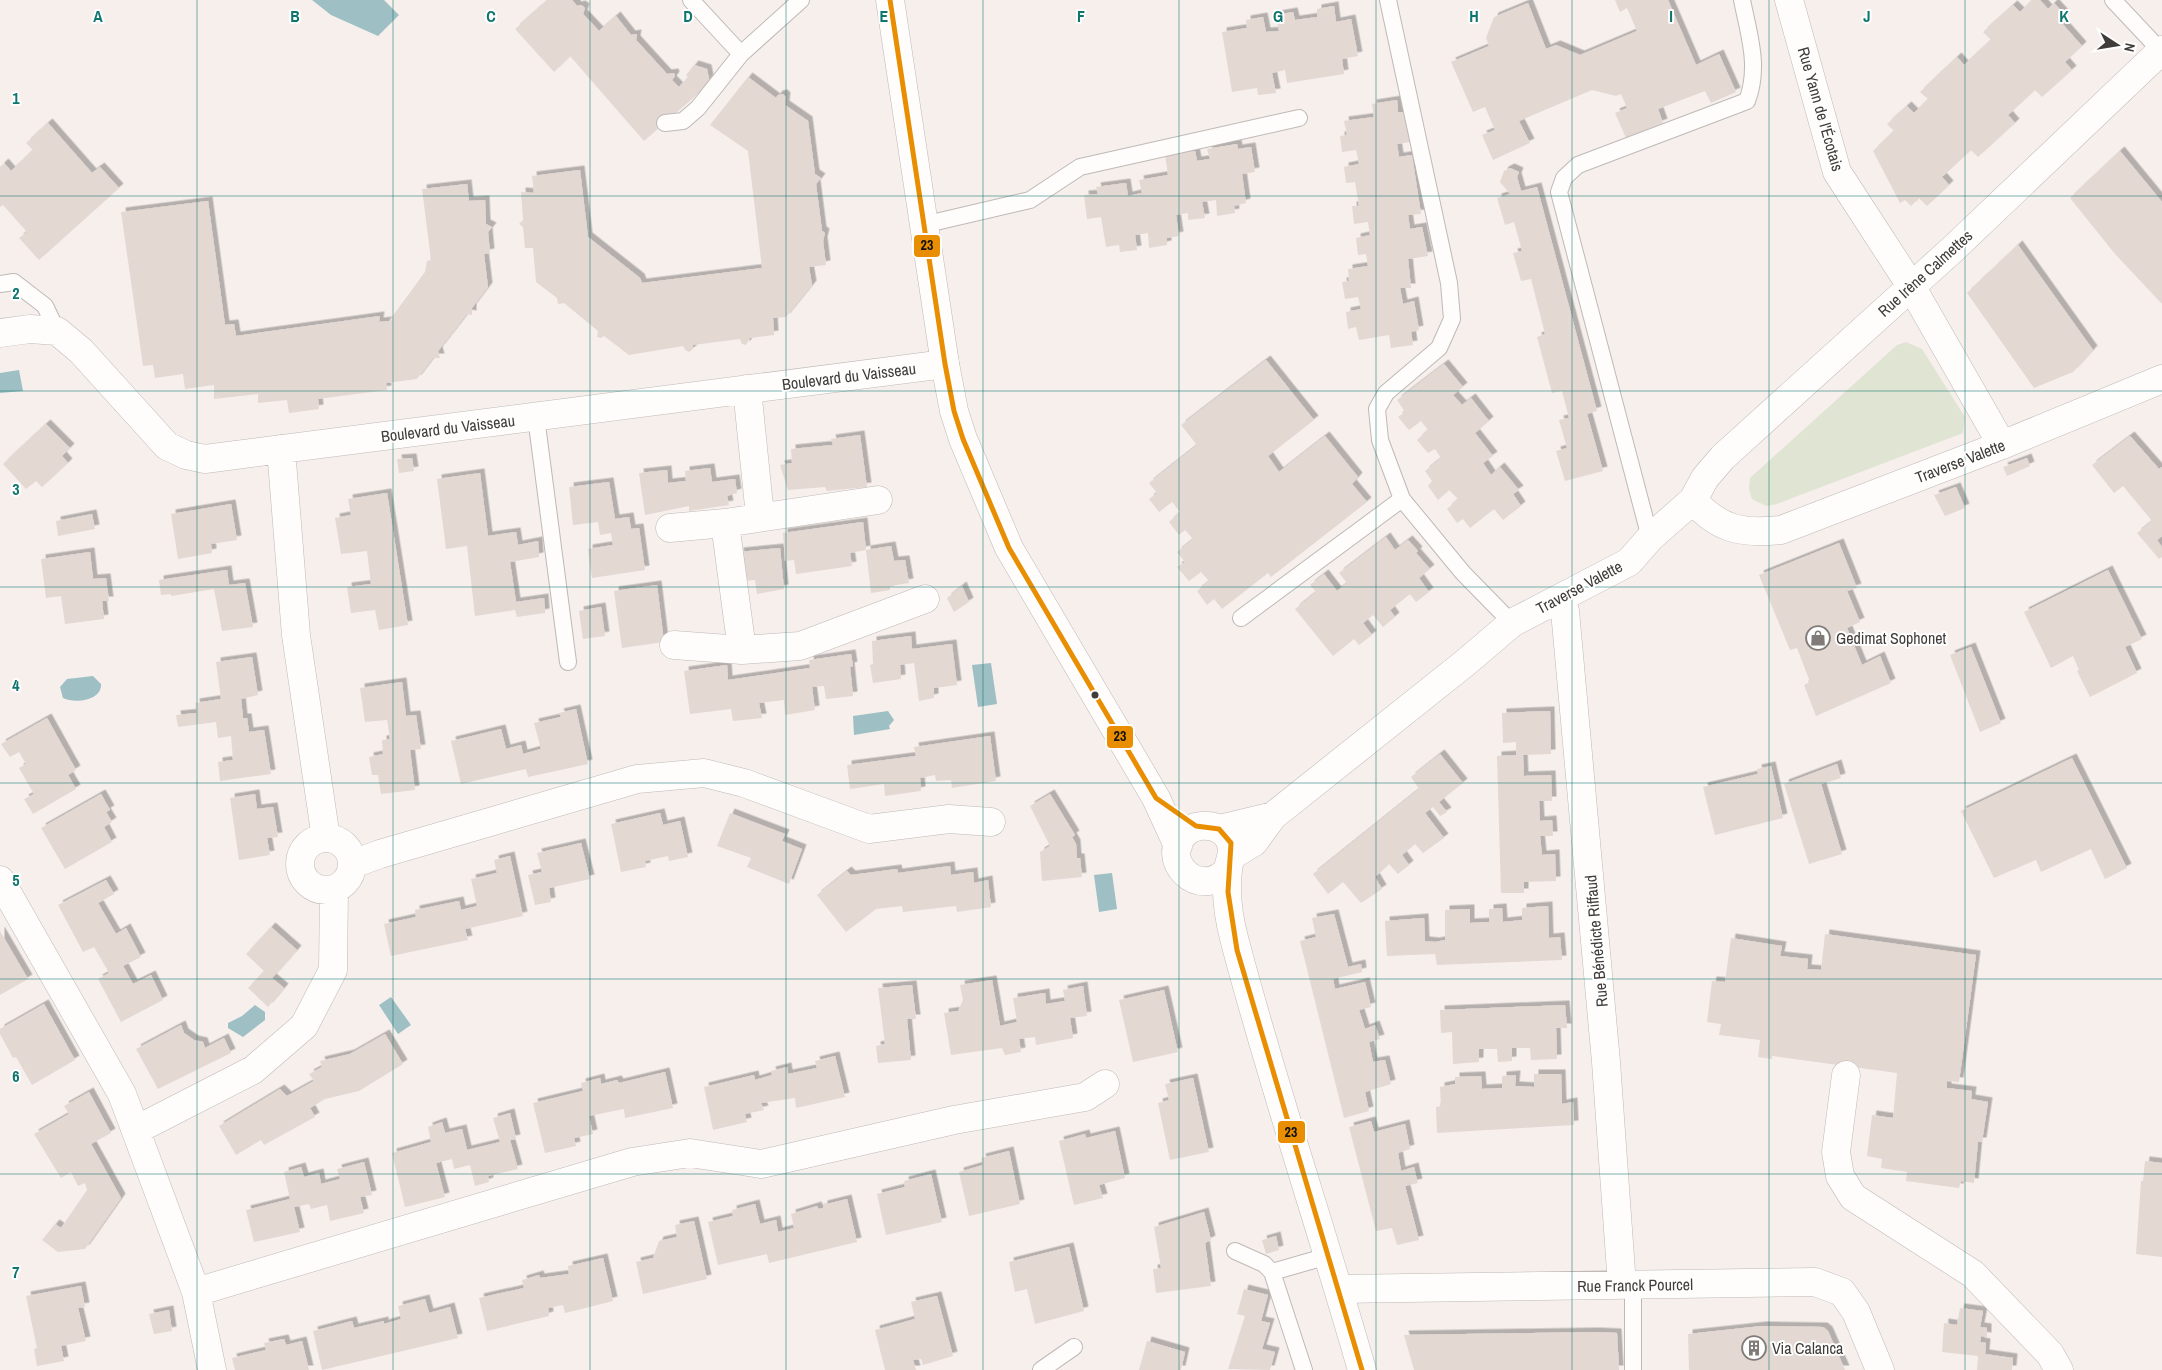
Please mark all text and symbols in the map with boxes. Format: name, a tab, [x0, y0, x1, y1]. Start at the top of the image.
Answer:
text: A	[93, 5, 103, 27]
text: B	[290, 5, 300, 27]
text: C	[486, 5, 496, 27]
text: D	[683, 5, 693, 27]
text: E	[880, 5, 889, 27]
text: F	[1077, 5, 1085, 27]
text: G	[1273, 5, 1283, 27]
text: H	[1469, 5, 1479, 27]
text: I	[1669, 5, 1673, 27]
text: J	[1863, 5, 1871, 27]
text: K	[2059, 5, 2069, 27]
north arrow	[2092, 20, 2142, 70]
text: N	[2120, 42, 2139, 54]
street label: Rue Yann de l'Écotais	[1793, 44, 1849, 174]
text: 1	[12, 87, 20, 109]
street label: Rue Irène Calmettes	[1873, 225, 1977, 321]
line badge: 23	[913, 234, 941, 258]
text: 23	[921, 236, 933, 254]
text: 2	[12, 282, 20, 304]
street label: Boulevard du Vaisseau	[781, 357, 917, 395]
street label: Boulevard du Vaisseau	[380, 409, 516, 447]
street label: Traverse Valette	[1912, 434, 2008, 488]
text: 3	[12, 478, 20, 500]
street label: Traverse Valette	[1532, 555, 1626, 619]
shop icon: Gedimat Sophonet	[1805, 625, 1831, 651]
place label: Gedimat Sophonet	[1836, 627, 1946, 649]
text: 4	[12, 674, 20, 696]
unlabelled marker	[1090, 690, 1100, 700]
line badge: 23	[1106, 725, 1134, 749]
text: 23	[1114, 727, 1126, 745]
text: 5	[12, 869, 20, 891]
street label: Rue Bénédicte Riffaud	[1579, 874, 1613, 1008]
text: 6	[12, 1065, 20, 1087]
line badge: 23	[1277, 1120, 1306, 1144]
text: 23	[1285, 1123, 1297, 1141]
text: 7	[12, 1261, 20, 1283]
street label: Rue Franck Pourcel	[1577, 1273, 1693, 1297]
building icon: Via Calanca	[1741, 1335, 1767, 1361]
place label: Via Calanca	[1772, 1337, 1844, 1359]

